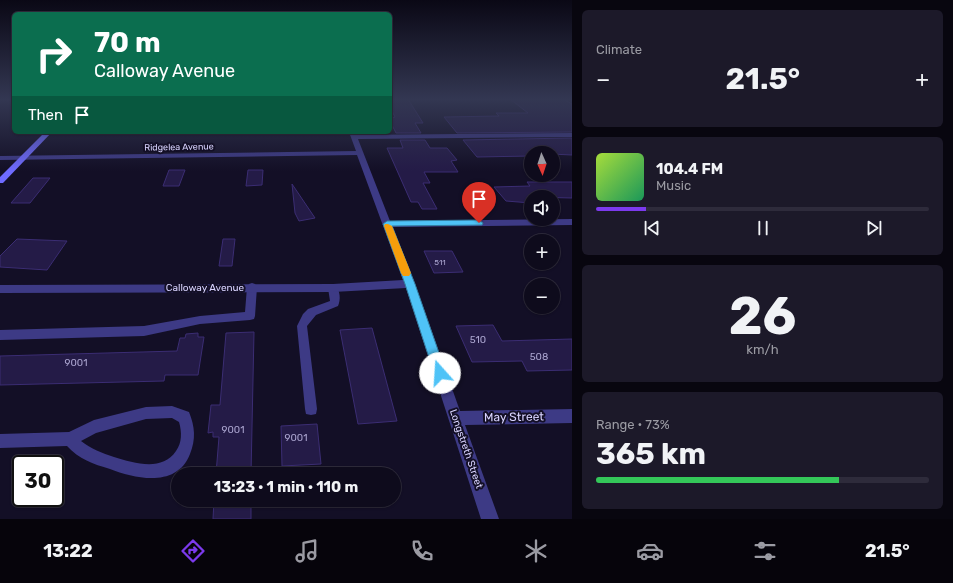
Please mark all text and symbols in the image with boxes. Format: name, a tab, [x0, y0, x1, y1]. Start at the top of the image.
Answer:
text: 70 m	[94, 26, 161, 59]
icon: right	[28, 28, 80, 80]
text: Climate	[596, 42, 642, 57]
text: Calloway Avenue	[94, 60, 235, 82]
text: 21.5°	[725, 61, 800, 97]
text: −	[596, 66, 610, 93]
text: +	[915, 66, 929, 93]
icon: arrive	[71, 104, 93, 126]
text: Then	[28, 106, 63, 124]
street label: Ridgelea Avenue	[144, 141, 214, 153]
north arrow	[524, 146, 560, 182]
map controls	[524, 146, 560, 314]
text: 104.4 FM	[656, 160, 723, 178]
text: Music	[656, 178, 691, 193]
pin	[462, 182, 496, 223]
icon: arrive	[468, 188, 490, 210]
button: sound	[524, 190, 560, 226]
icon: previous	[641, 217, 663, 239]
icon: pause	[752, 217, 774, 239]
icon: next	[863, 217, 885, 239]
button: +	[524, 234, 560, 270]
house number: 511	[434, 258, 446, 267]
button: −	[524, 278, 560, 314]
street label: Calloway Avenue	[166, 282, 245, 294]
text: 26	[729, 285, 796, 347]
house number: 510	[470, 334, 486, 346]
text: km/h	[746, 342, 779, 357]
house number: 508	[530, 351, 548, 363]
position arrow	[419, 352, 461, 394]
house number: 9001	[65, 357, 87, 369]
street label: Longstreth Street	[447, 408, 485, 490]
street label: May Street	[484, 409, 544, 425]
text: Range · 73%	[596, 417, 670, 432]
house number: 9001	[222, 424, 244, 436]
house number: 9001	[285, 432, 307, 444]
text: 365 km	[596, 436, 706, 472]
speed limit sign: 30	[12, 455, 64, 507]
text: 13:23 · 1 min · 110 m	[214, 478, 358, 496]
icon: directions	[179, 537, 207, 565]
icon: music	[293, 537, 321, 565]
icon: phone	[408, 537, 436, 565]
icon: climate	[522, 537, 550, 565]
icon: car	[636, 537, 664, 565]
icon: filters	[751, 537, 779, 565]
text: 13:22	[43, 540, 93, 562]
text: 21.5°	[865, 540, 910, 562]

